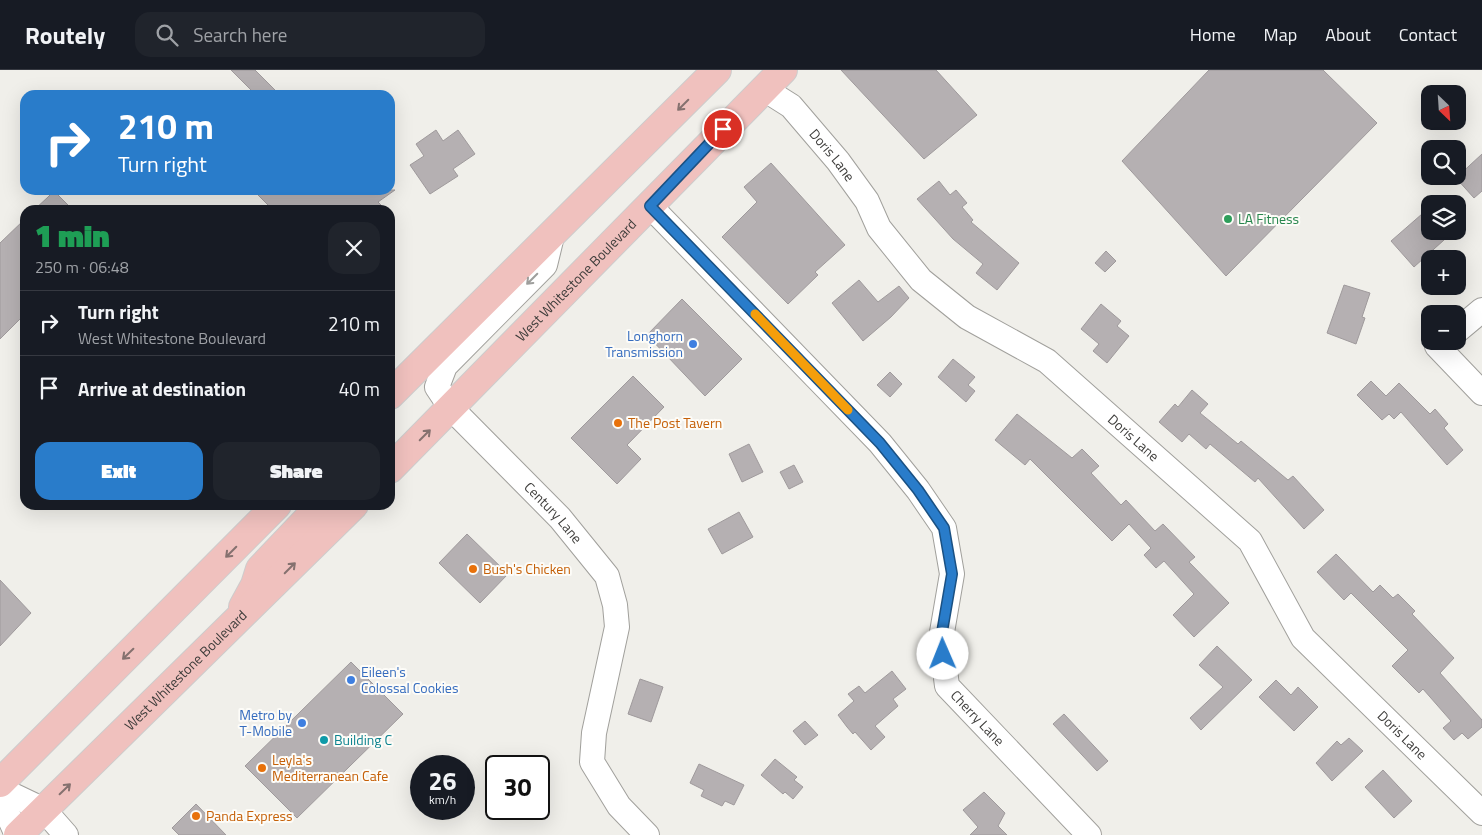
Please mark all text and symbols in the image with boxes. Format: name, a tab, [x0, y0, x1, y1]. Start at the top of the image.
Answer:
search box	[135, 12, 485, 57]
text: Routely	[25, 17, 105, 53]
text: Search here	[193, 20, 287, 49]
icon: search	[153, 21, 181, 49]
text: Home	[1190, 21, 1236, 48]
text: Map	[1264, 21, 1297, 48]
text: About	[1325, 21, 1371, 48]
text: Contact	[1399, 21, 1457, 48]
north arrow	[1421, 85, 1466, 130]
map controls	[1421, 85, 1466, 350]
one-way arrow	[677, 98, 689, 110]
text: 210 m	[118, 99, 214, 153]
pin	[702, 108, 744, 150]
icon: right	[35, 110, 100, 175]
icon: arrive	[709, 115, 737, 143]
street label: Doris Lane	[805, 124, 860, 185]
button: search	[1421, 140, 1466, 185]
text: Turn right	[118, 147, 207, 181]
button: layers	[1421, 195, 1466, 240]
place label: LA Fitness	[1238, 208, 1299, 229]
text: 1 min	[35, 213, 110, 259]
marker: LA Fitness	[1222, 213, 1234, 225]
street label: West Whitestone Boulevard	[510, 214, 641, 346]
button: close	[328, 222, 380, 274]
button: +	[1421, 250, 1466, 295]
text: 250 m · 06:48	[35, 255, 129, 279]
one-way arrow	[526, 272, 538, 284]
text: Turn right	[78, 297, 159, 326]
button: −	[1421, 305, 1466, 350]
icon: right	[35, 309, 63, 337]
text: 210 m	[328, 309, 380, 338]
place label: Longhorn Transmission	[605, 325, 683, 362]
text: West Whitestone Boulevard	[78, 326, 266, 350]
marker: Longhorn Transmission	[687, 338, 699, 350]
icon: arrive	[35, 374, 63, 402]
text: Arrive at destination	[78, 374, 246, 403]
text: 40 m	[339, 374, 380, 403]
street label: Doris Lane	[1104, 409, 1164, 466]
place label: The Post Tavern	[628, 412, 722, 433]
marker: The Post Tavern	[612, 417, 624, 429]
one-way arrow	[418, 429, 430, 441]
button: Exit	[35, 442, 203, 500]
button: Share	[213, 442, 380, 500]
street label: Century Lane	[520, 477, 588, 548]
one-way arrow	[225, 546, 237, 558]
place label: Bush's Chicken	[483, 558, 571, 579]
one-way arrow	[284, 562, 296, 575]
marker: Bush's Chicken	[467, 563, 479, 575]
street label: West Whitestone Boulevard	[119, 605, 251, 735]
position arrow	[916, 627, 968, 679]
one-way arrow	[121, 648, 134, 660]
place label: Eileen's Colossal Cookies	[361, 661, 458, 698]
marker: Eileen's Colossal Cookies	[345, 674, 357, 686]
street label: Cherry Lane	[946, 685, 1010, 750]
place label: Metro by T-Mobile	[239, 704, 292, 741]
street label: Doris Lane	[1373, 705, 1432, 764]
marker: Metro by T-Mobile	[296, 717, 308, 729]
place label: Building C	[334, 729, 393, 750]
marker: Building C	[318, 734, 330, 746]
place label: Leyla's Mediterranean Cafe	[272, 749, 388, 786]
speed limit sign: 30	[485, 755, 550, 820]
marker: Leyla's Mediterranean Cafe	[256, 762, 268, 774]
text: 26	[428, 762, 457, 800]
one-way arrow	[59, 783, 71, 795]
text: km/h	[429, 790, 456, 809]
place label: Panda Express	[206, 805, 293, 826]
marker: Panda Express	[190, 810, 202, 822]

